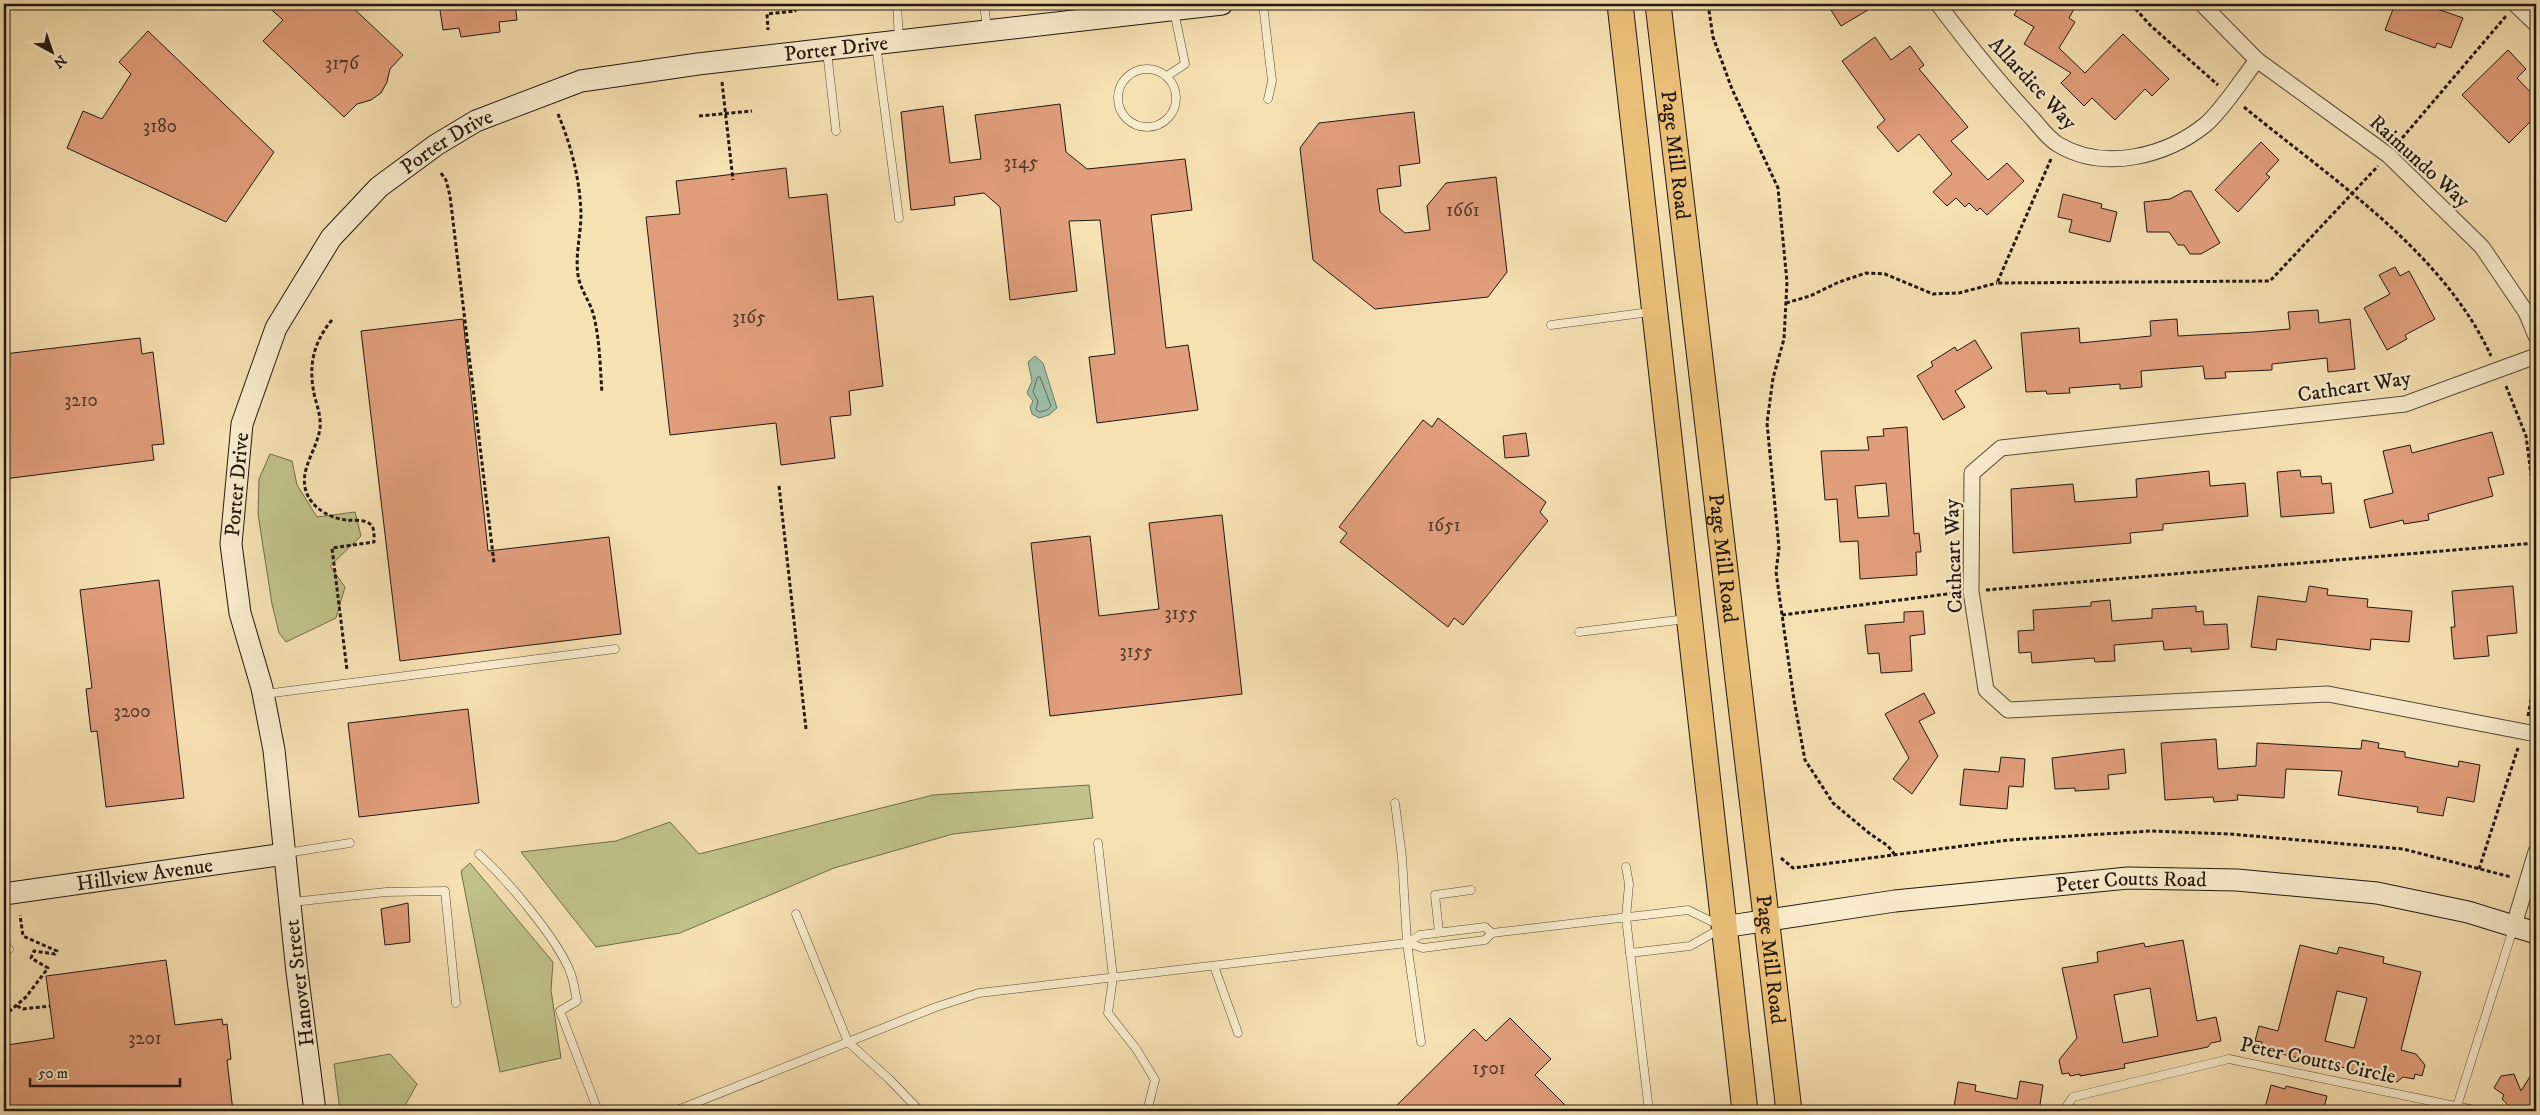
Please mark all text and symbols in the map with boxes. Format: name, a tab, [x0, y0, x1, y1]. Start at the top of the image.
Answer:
north arrow	[28, 28, 78, 78]
street label: Porter Drive	[783, 30, 890, 68]
street label: Allardice Way	[1983, 32, 2083, 136]
text: N	[49, 51, 70, 72]
house number: 3176	[325, 52, 360, 75]
street label: Page Mill Road	[1654, 89, 1695, 222]
street label: Porter Drive	[396, 104, 497, 181]
street label: Raimundo Way	[2363, 110, 2476, 215]
house number: 3180	[143, 115, 177, 138]
house number: 3145	[1004, 151, 1039, 174]
house number: 1661	[1446, 199, 1480, 222]
house number: 3165	[732, 306, 766, 329]
street label: Cathcart Way	[2296, 365, 2414, 409]
house number: 3210	[64, 389, 98, 412]
street label: Porter Drive	[220, 431, 255, 538]
street label: Page Mill Road	[1702, 492, 1743, 625]
street label: Cathcart Way	[1939, 497, 1969, 614]
house number: 1651	[1427, 514, 1461, 537]
house number: 3155	[1165, 602, 1198, 625]
house number: 3155	[1120, 640, 1153, 663]
house number: 3200	[114, 700, 150, 723]
street label: Hillview Avenue	[75, 852, 215, 898]
street label: Peter Coutts Road	[2054, 866, 2207, 899]
street label: Page Mill Road	[1750, 893, 1791, 1026]
street label: Hanover Street	[279, 918, 321, 1048]
house number: 3201	[128, 1027, 162, 1050]
street label: Peter Coutts Circle	[2238, 1032, 2398, 1090]
scale bar	[30, 1055, 180, 1087]
house number: 1501	[1472, 1057, 1506, 1080]
text: 50 m	[38, 1064, 68, 1083]

